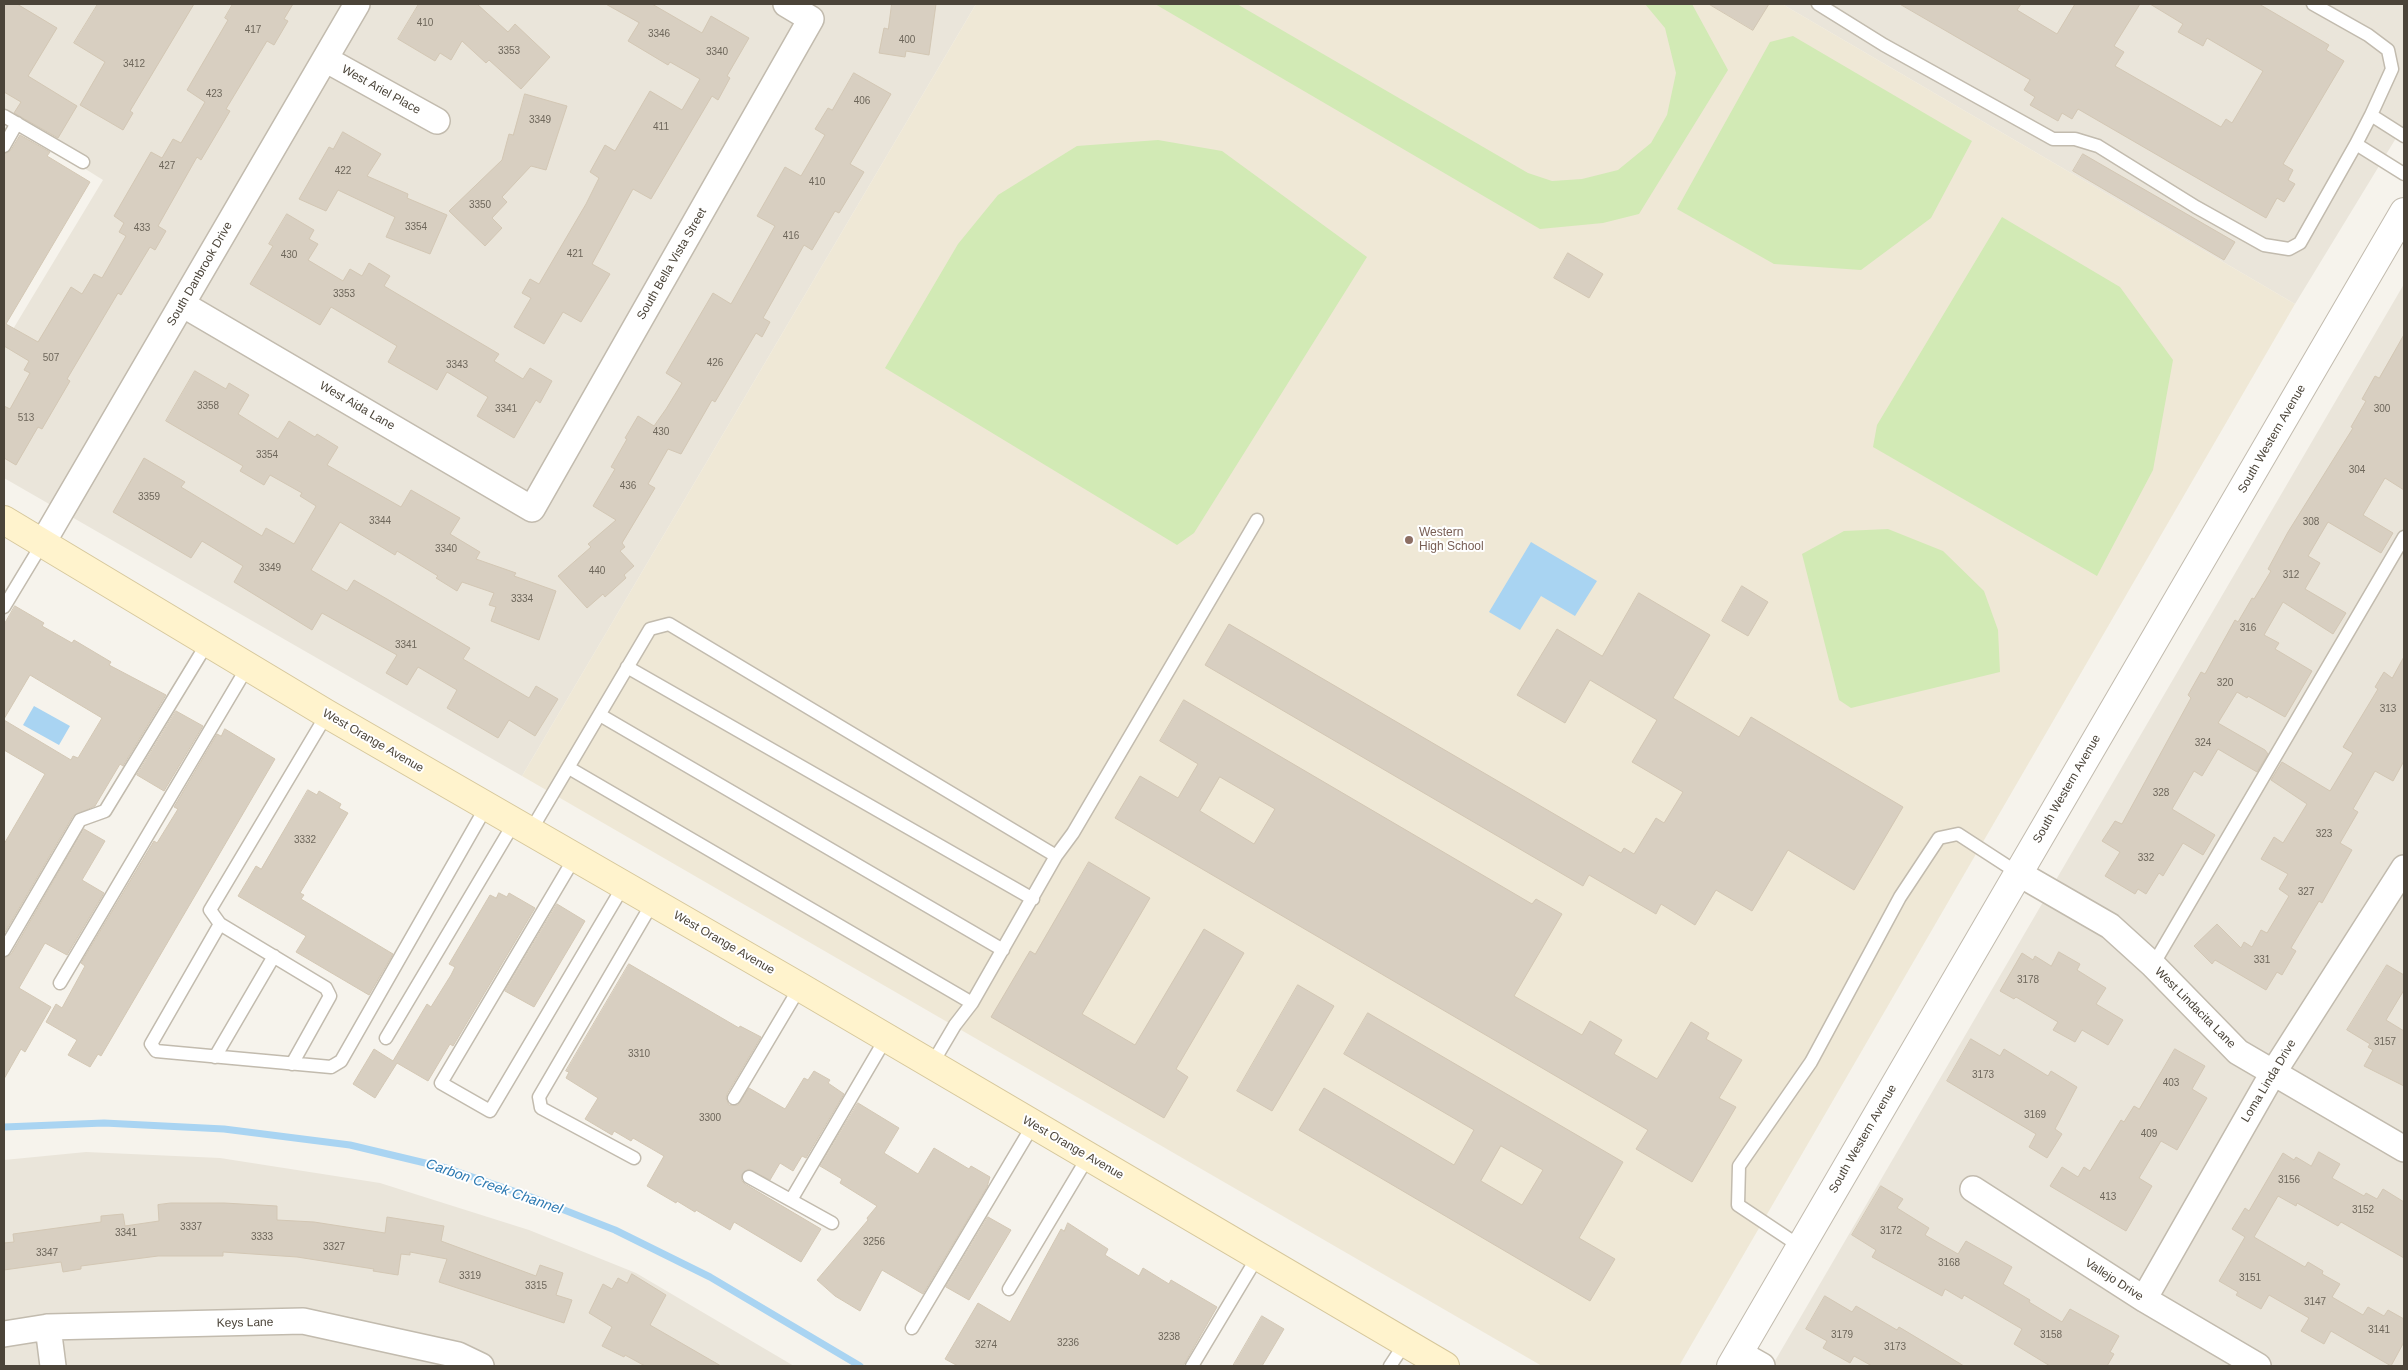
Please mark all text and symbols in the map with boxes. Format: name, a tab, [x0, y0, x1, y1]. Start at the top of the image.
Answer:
house number: 410	[417, 17, 433, 29]
house number: 417	[245, 24, 261, 36]
house number: 3346	[648, 28, 670, 40]
house number: 400	[899, 34, 915, 46]
house number: 3353	[498, 45, 520, 57]
house number: 3340	[706, 46, 728, 58]
house number: 3412	[123, 58, 145, 70]
street label: West Ariel Place	[339, 62, 423, 118]
house number: 423	[206, 88, 222, 100]
house number: 406	[854, 95, 870, 107]
house number: 3349	[529, 114, 551, 126]
house number: 411	[653, 121, 669, 133]
house number: 427	[159, 160, 175, 172]
house number: 422	[335, 165, 351, 177]
house number: 410	[809, 176, 825, 188]
house number: 3350	[469, 199, 491, 211]
street label: South Bella Vista Street	[634, 206, 710, 322]
street label: South Danbrook Drive	[164, 219, 236, 329]
house number: 3354	[405, 221, 427, 233]
house number: 433	[134, 222, 150, 234]
house number: 416	[783, 230, 799, 242]
house number: 421	[567, 248, 583, 260]
house number: 430	[281, 249, 297, 261]
house number: 3353	[333, 288, 355, 300]
house number: 507	[43, 352, 59, 364]
house number: 426	[707, 357, 723, 369]
house number: 3343	[446, 359, 468, 371]
street label: West Aida Lane	[317, 379, 397, 433]
street label: South Western Avenue	[2235, 382, 2309, 496]
house number: 3358	[197, 400, 219, 412]
house number: 3341	[495, 403, 517, 415]
house number: 300	[2374, 403, 2390, 415]
house number: 513	[18, 412, 34, 424]
house number: 430	[653, 426, 669, 438]
house number: 3354	[256, 449, 278, 461]
house number: 304	[2349, 464, 2365, 476]
house number: 436	[620, 480, 636, 492]
house number: 3359	[138, 491, 160, 503]
house number: 3344	[369, 515, 391, 527]
house number: 308	[2303, 516, 2319, 528]
place label: Western High School	[1419, 526, 1484, 554]
marker: Western High School	[1403, 534, 1415, 546]
house number: 3340	[435, 543, 457, 555]
house number: 3349	[259, 562, 281, 574]
house number: 440	[589, 565, 605, 577]
house number: 312	[2283, 569, 2299, 581]
house number: 3334	[511, 593, 533, 605]
house number: 316	[2240, 622, 2256, 634]
house number: 3341	[395, 639, 417, 651]
house number: 320	[2217, 677, 2233, 689]
house number: 313	[2380, 703, 2396, 715]
street label: West Orange Avenue	[320, 706, 426, 776]
street label: South Western Avenue	[2030, 732, 2104, 846]
house number: 324	[2195, 737, 2211, 749]
house number: 328	[2153, 787, 2169, 799]
house number: 323	[2316, 828, 2332, 840]
house number: 3332	[294, 834, 316, 846]
house number: 332	[2138, 852, 2154, 864]
house number: 327	[2298, 886, 2314, 898]
street label: West Orange Avenue	[671, 908, 777, 978]
house number: 331	[2254, 954, 2270, 966]
street label: West Lindacita Lane	[2152, 965, 2238, 1051]
house number: 3178	[2017, 974, 2039, 986]
house number: 3157	[2374, 1036, 2396, 1048]
street label: Loma Linda Drive	[2239, 1037, 2299, 1125]
house number: 3310	[628, 1048, 650, 1060]
house number: 3173	[1972, 1069, 1994, 1081]
house number: 403	[2163, 1077, 2179, 1089]
street label: South Western Avenue	[1826, 1082, 1900, 1196]
house number: 3169	[2024, 1109, 2046, 1121]
house number: 3300	[699, 1112, 721, 1124]
street label: West Orange Avenue	[1020, 1113, 1126, 1183]
house number: 409	[2141, 1128, 2157, 1140]
water label: Carbon Creek Channel	[424, 1156, 564, 1218]
house number: 3156	[2278, 1174, 2300, 1186]
house number: 413	[2100, 1191, 2116, 1203]
house number: 3152	[2352, 1204, 2374, 1216]
house number: 3337	[180, 1221, 202, 1233]
house number: 3172	[1880, 1225, 1902, 1237]
house number: 3341	[115, 1227, 137, 1239]
house number: 3333	[251, 1231, 273, 1243]
house number: 3256	[863, 1236, 885, 1248]
house number: 3327	[323, 1241, 345, 1253]
house number: 3347	[36, 1247, 58, 1259]
street label: Vallejo Drive	[2082, 1256, 2146, 1304]
house number: 3168	[1938, 1257, 1960, 1269]
house number: 3319	[459, 1270, 481, 1282]
house number: 3151	[2239, 1272, 2261, 1284]
house number: 3315	[525, 1280, 547, 1292]
house number: 3147	[2304, 1296, 2326, 1308]
street label: Keys Lane	[217, 1315, 273, 1331]
house number: 3141	[2368, 1324, 2390, 1336]
house number: 3179	[1831, 1329, 1853, 1341]
house number: 3158	[2040, 1329, 2062, 1341]
house number: 3238	[1158, 1331, 1180, 1343]
house number: 3236	[1057, 1337, 1079, 1349]
house number: 3274	[975, 1339, 997, 1351]
house number: 3173	[1884, 1341, 1906, 1353]

